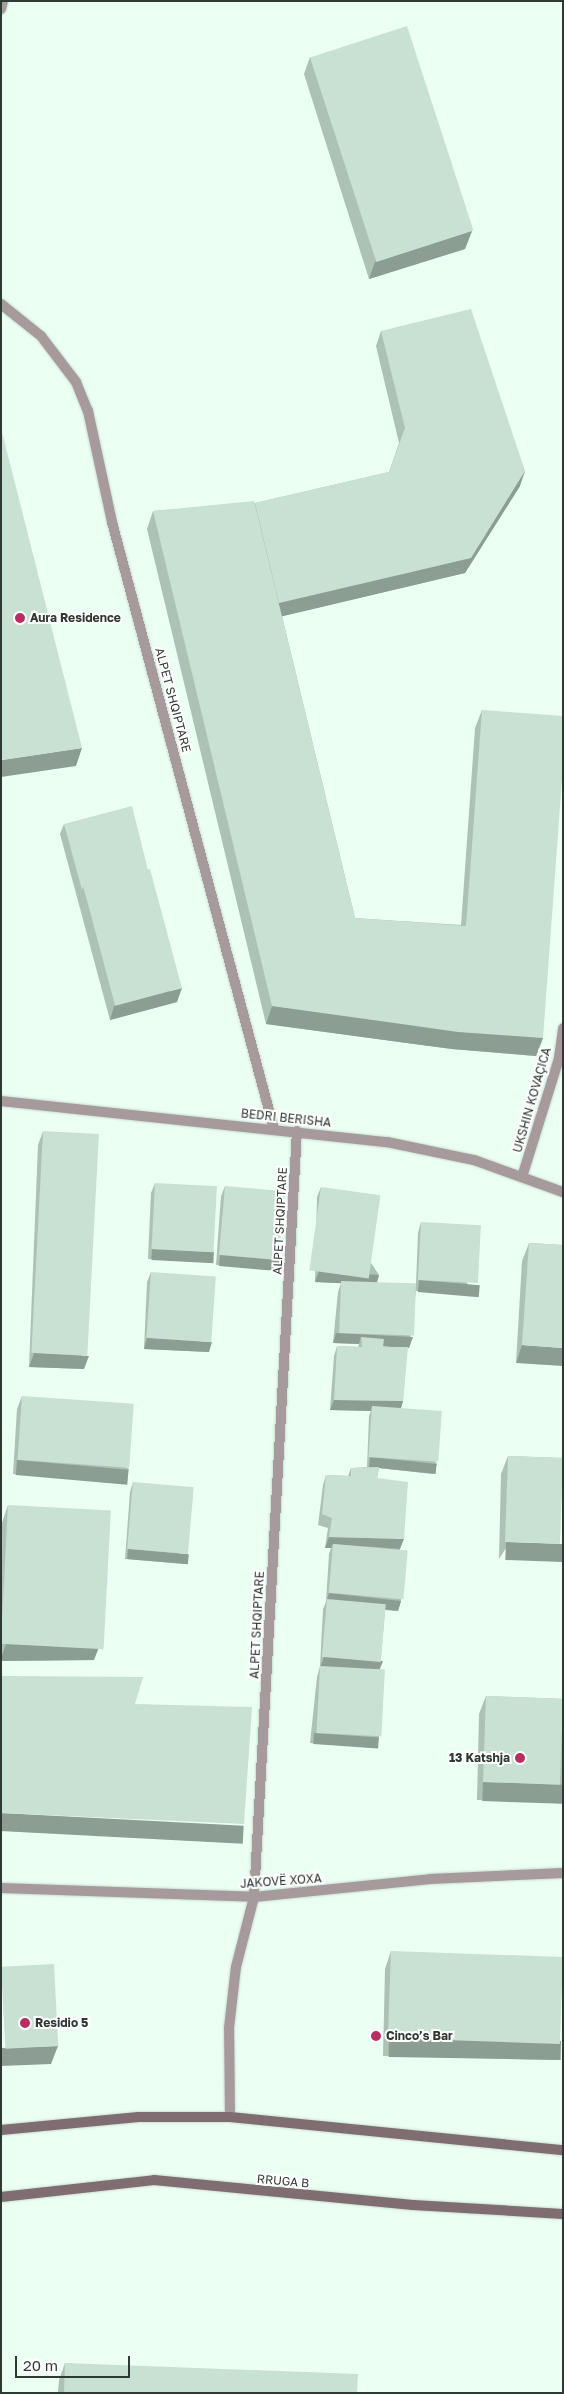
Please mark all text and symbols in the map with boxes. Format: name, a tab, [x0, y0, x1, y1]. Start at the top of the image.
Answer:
place label: Aura Residence	[30, 611, 121, 625]
marker: Aura Residence	[14, 612, 26, 624]
street label: ALPET SHQIPTARE	[152, 646, 194, 754]
street label: UKSHIN KOVAÇICA	[510, 1046, 554, 1154]
street label: BEDRI BERISHA	[240, 1106, 332, 1130]
street label: ALPET SHQIPTARE	[270, 1167, 290, 1275]
street label: ALPET SHQIPTARE	[247, 1571, 267, 1679]
place label: 13 Katshja	[449, 1751, 510, 1765]
marker: 13 Katshja	[514, 1752, 526, 1764]
street label: JAKOVË XOXA	[240, 1871, 322, 1891]
place label: Residio 5	[35, 2016, 88, 2030]
marker: Residio 5	[19, 2017, 31, 2029]
place label: Cinco’s Bar	[386, 2029, 453, 2043]
marker: Cinco’s Bar	[370, 2030, 382, 2042]
street label: RRUGA B	[256, 2172, 310, 2190]
scale bar	[18, 2346, 132, 2378]
text: 20 m	[23, 2356, 58, 2374]

